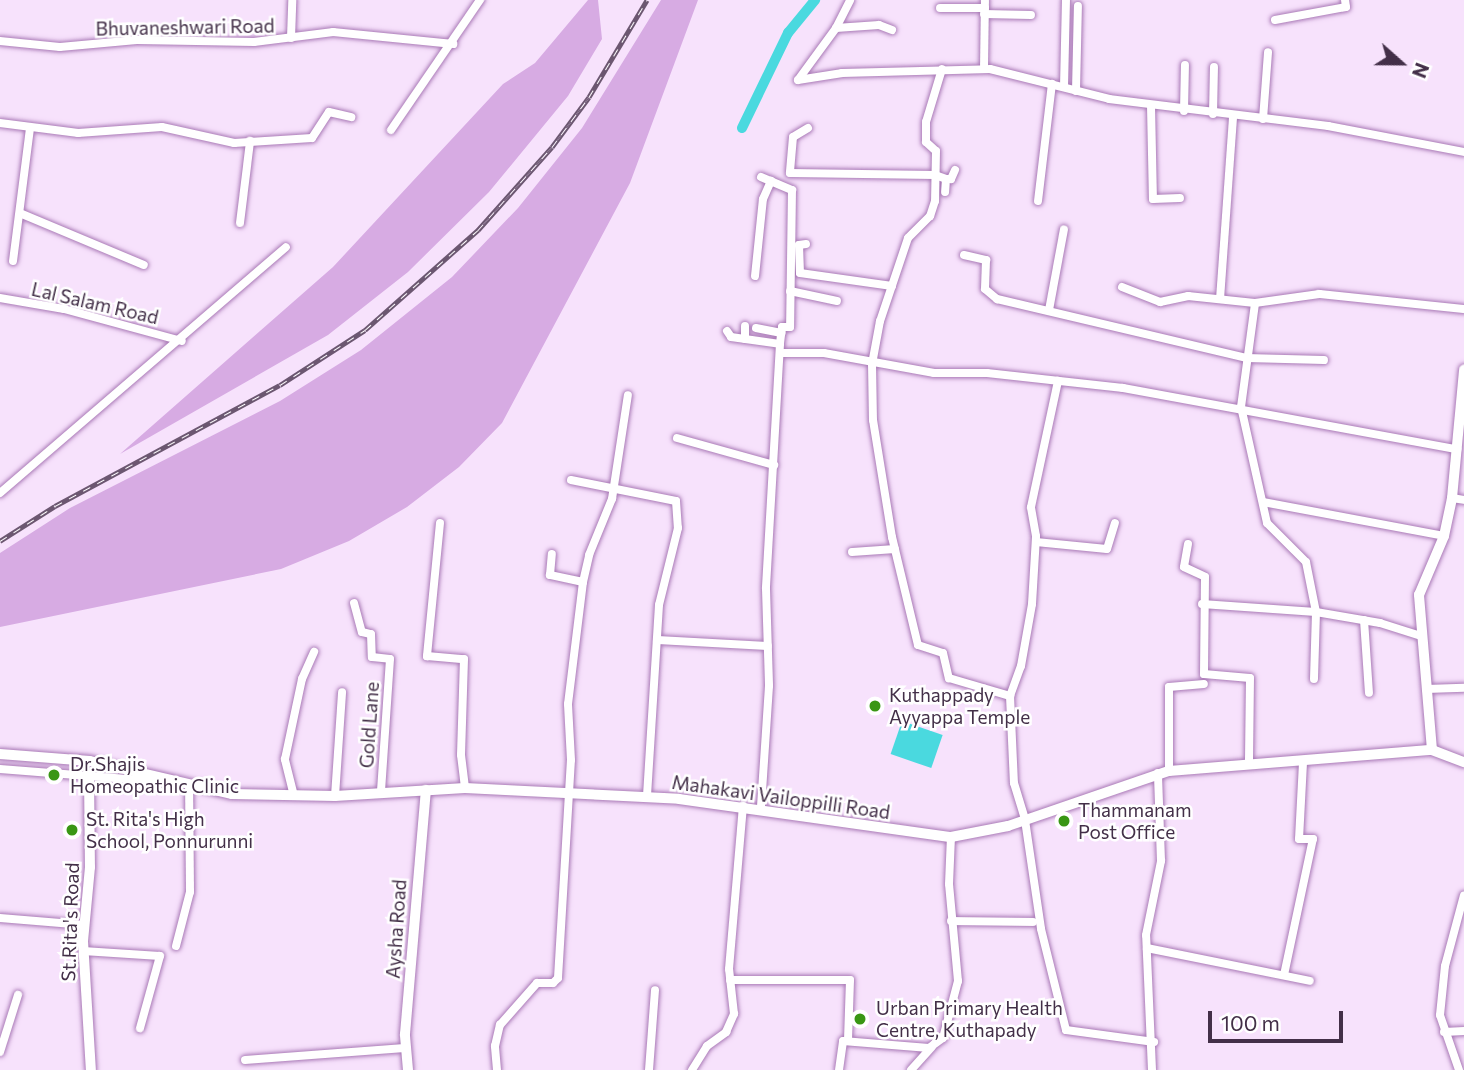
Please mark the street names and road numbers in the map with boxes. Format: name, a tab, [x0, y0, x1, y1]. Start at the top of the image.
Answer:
street label: Bhuvaneshwari Road	[95, 14, 275, 40]
street label: Lal Salam Road	[29, 277, 161, 329]
street label: Gold Lane	[355, 681, 383, 769]
street label: Mahakavi Vailoppilli Road	[670, 770, 892, 824]
street label: St.Rita's Road	[57, 862, 83, 982]
street label: Aysha Road	[381, 879, 411, 979]

